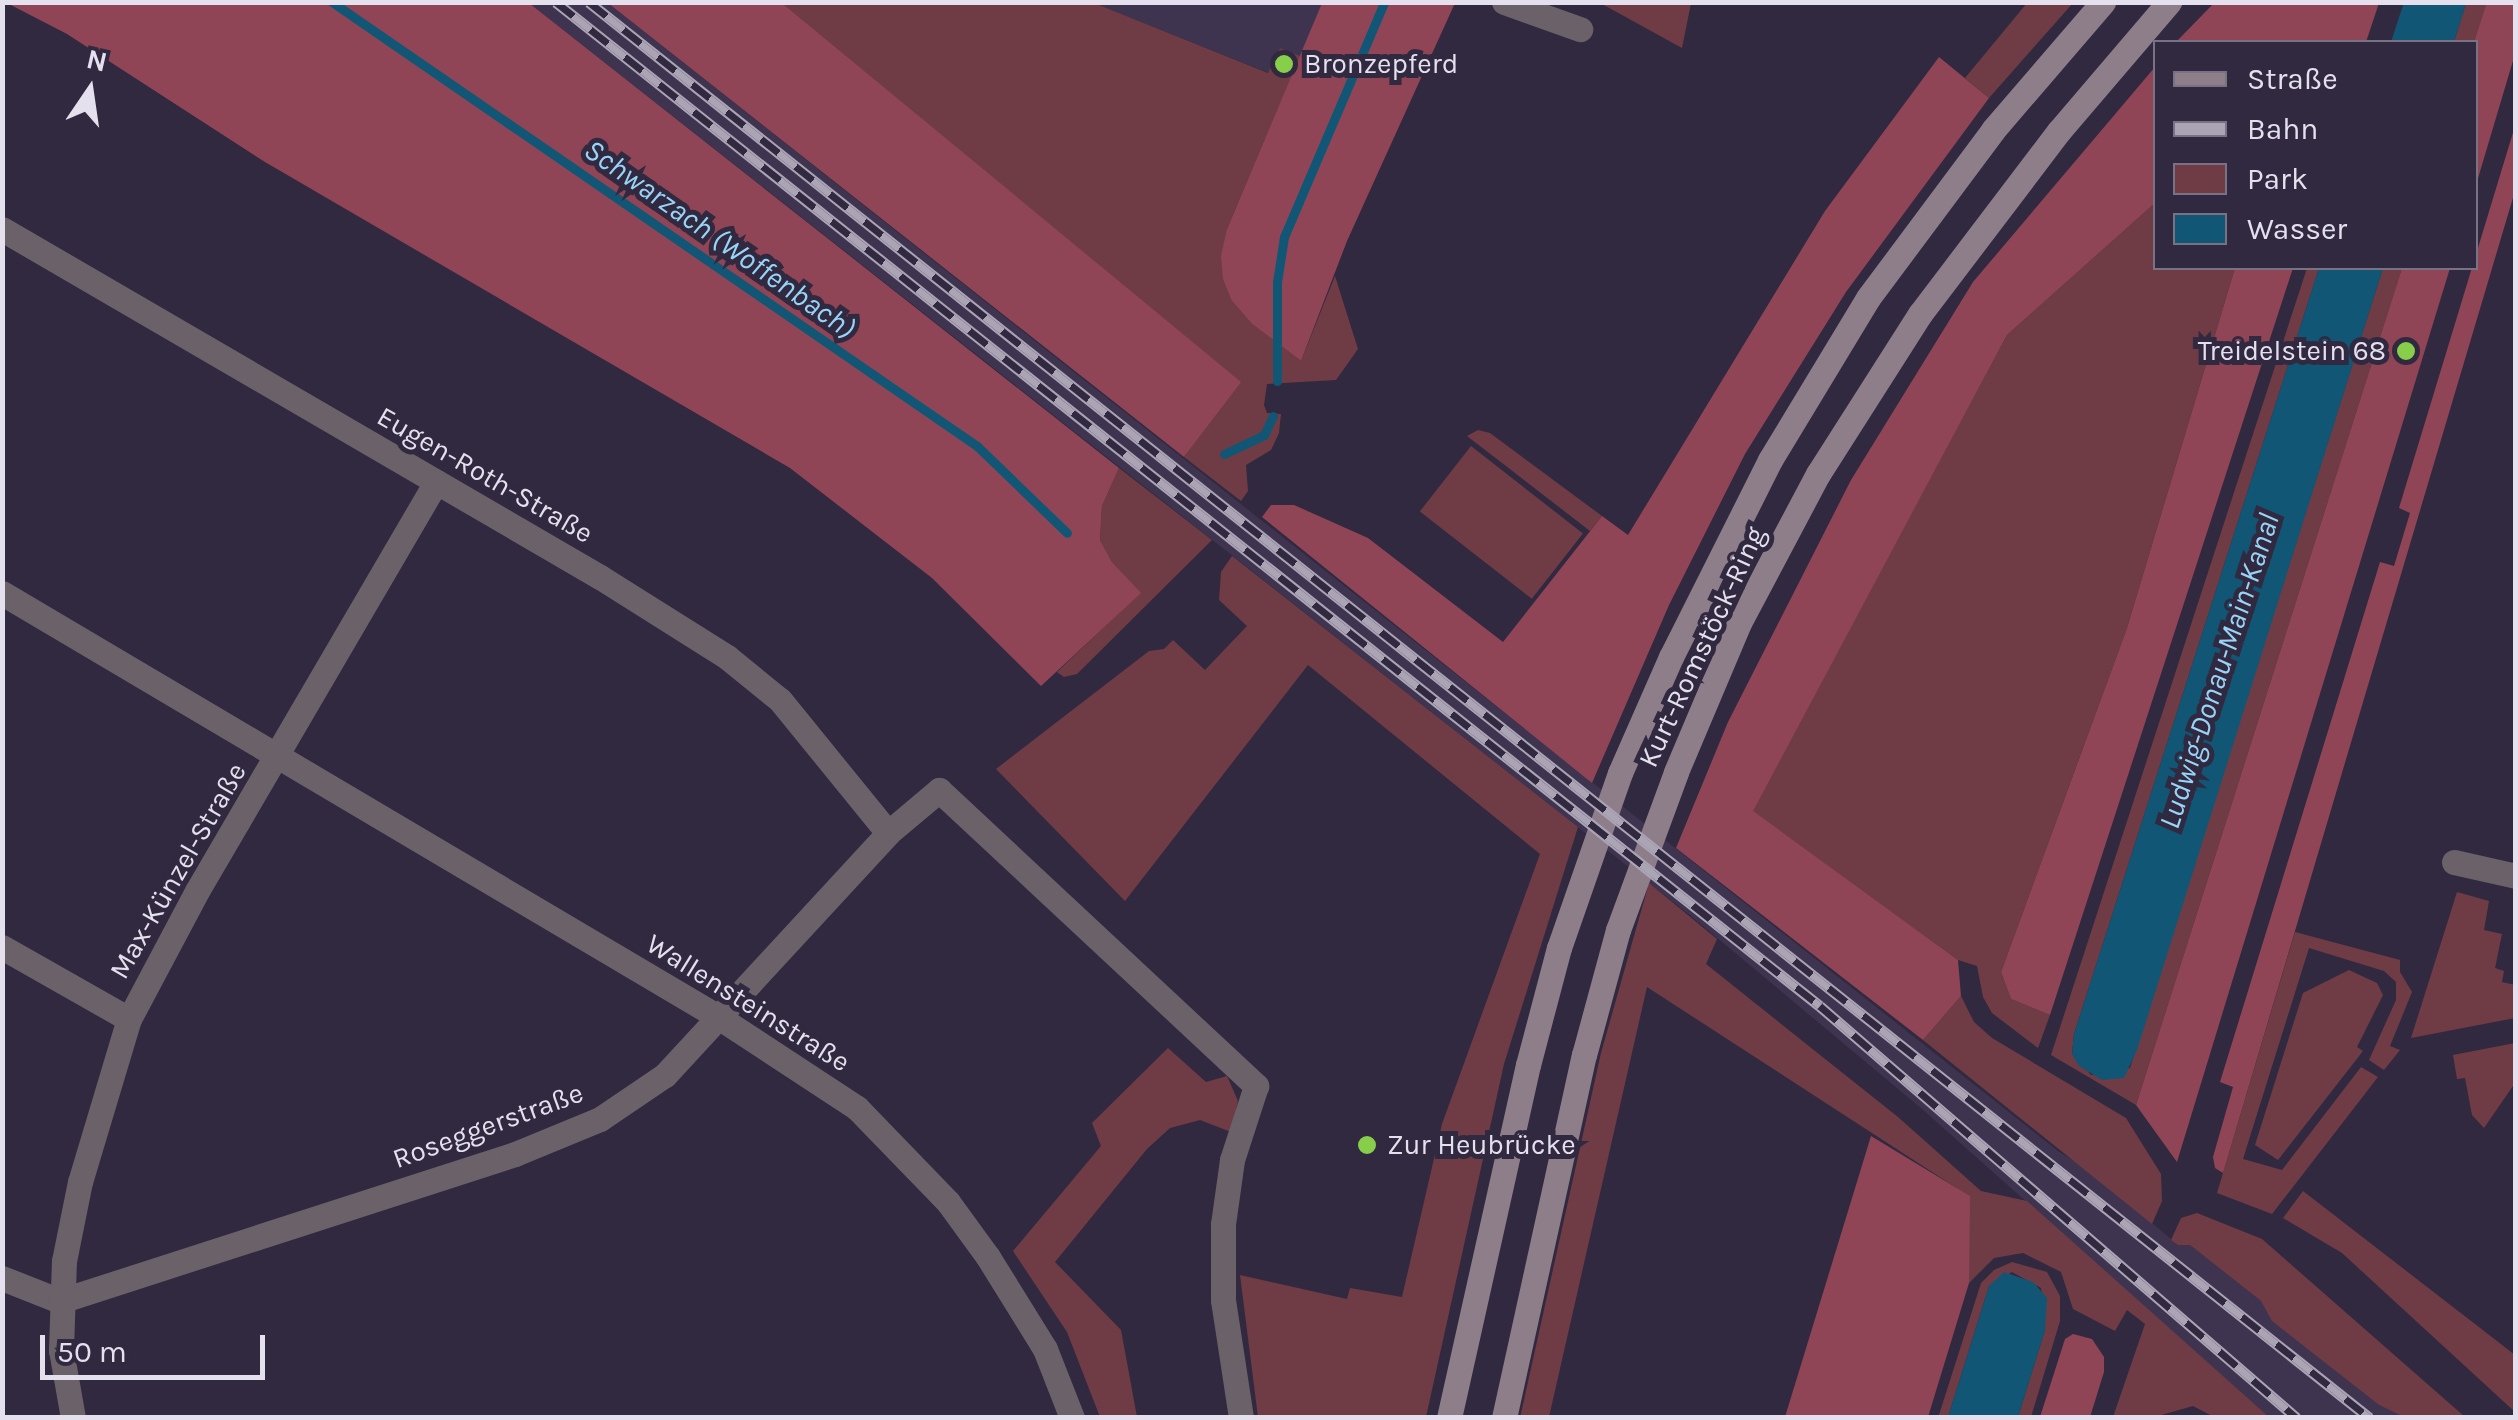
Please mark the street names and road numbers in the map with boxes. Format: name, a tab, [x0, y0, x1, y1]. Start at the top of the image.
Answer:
street label: Eugen-Roth-Straße	[371, 400, 599, 550]
street label: Kurt-Romstöck-Ring	[1631, 521, 1773, 773]
street label: Max-Künzel-Straße	[102, 757, 254, 985]
street label: Wallensteinstraße	[640, 927, 856, 1079]
street label: Roseggerstraße	[388, 1076, 588, 1176]

